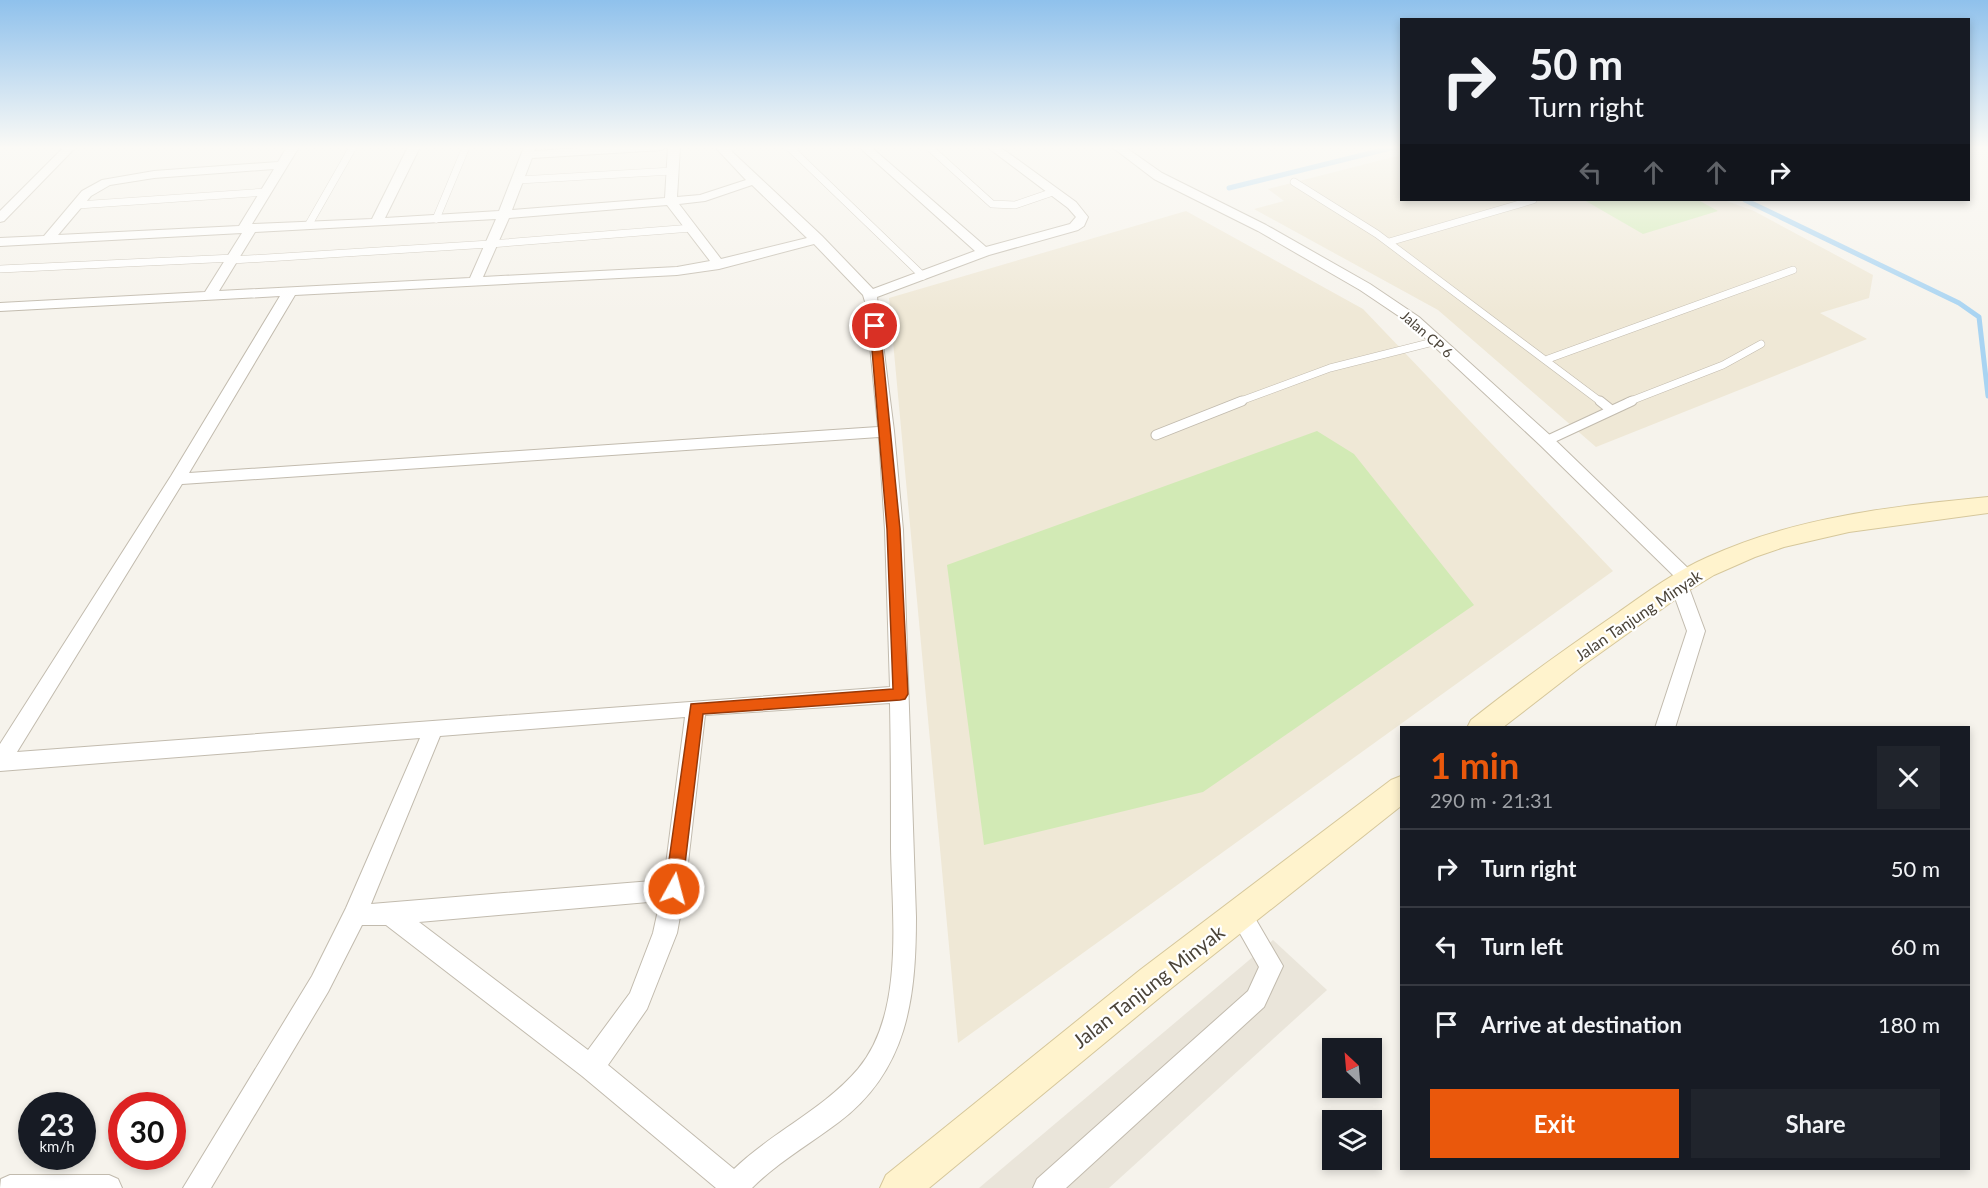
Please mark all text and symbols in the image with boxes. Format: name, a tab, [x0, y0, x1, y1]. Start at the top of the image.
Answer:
text: 50 m	[1529, 39, 1623, 89]
icon: right	[1430, 42, 1508, 120]
text: Turn right	[1529, 90, 1644, 123]
icon: left	[1574, 156, 1607, 189]
icon: ahead	[1637, 156, 1670, 189]
icon: ahead	[1700, 156, 1733, 189]
icon: right	[1763, 156, 1796, 189]
pin	[849, 300, 900, 351]
street label: Jalan CP 6	[1398, 307, 1456, 361]
icon: arrive	[858, 309, 891, 342]
street label: Jalan Tanjung Minyak	[1571, 565, 1706, 664]
text: 1 min	[1430, 743, 1519, 787]
button: close	[1877, 746, 1940, 809]
text: 290 m · 21:31	[1430, 788, 1553, 812]
icon: right	[1430, 852, 1463, 885]
text: Turn right	[1481, 855, 1576, 882]
text: 50 m	[1891, 855, 1940, 882]
position arrow	[642, 857, 706, 921]
street label: Jalan Tanjung Minyak	[1067, 919, 1229, 1053]
icon: left	[1430, 930, 1463, 963]
text: Turn left	[1481, 933, 1563, 960]
text: 60 m	[1891, 933, 1940, 960]
icon: arrive	[1430, 1008, 1463, 1041]
text: Arrive at destination	[1481, 1011, 1682, 1038]
text: 180 m	[1878, 1011, 1940, 1038]
north arrow	[1322, 1038, 1382, 1098]
map controls	[1322, 1038, 1382, 1170]
button: Exit	[1430, 1089, 1679, 1158]
button: Share	[1691, 1089, 1940, 1158]
speed limit sign: 30	[108, 1092, 186, 1170]
text: 23	[40, 1106, 74, 1142]
button: layers	[1322, 1110, 1382, 1170]
text: km/h	[39, 1137, 75, 1155]

